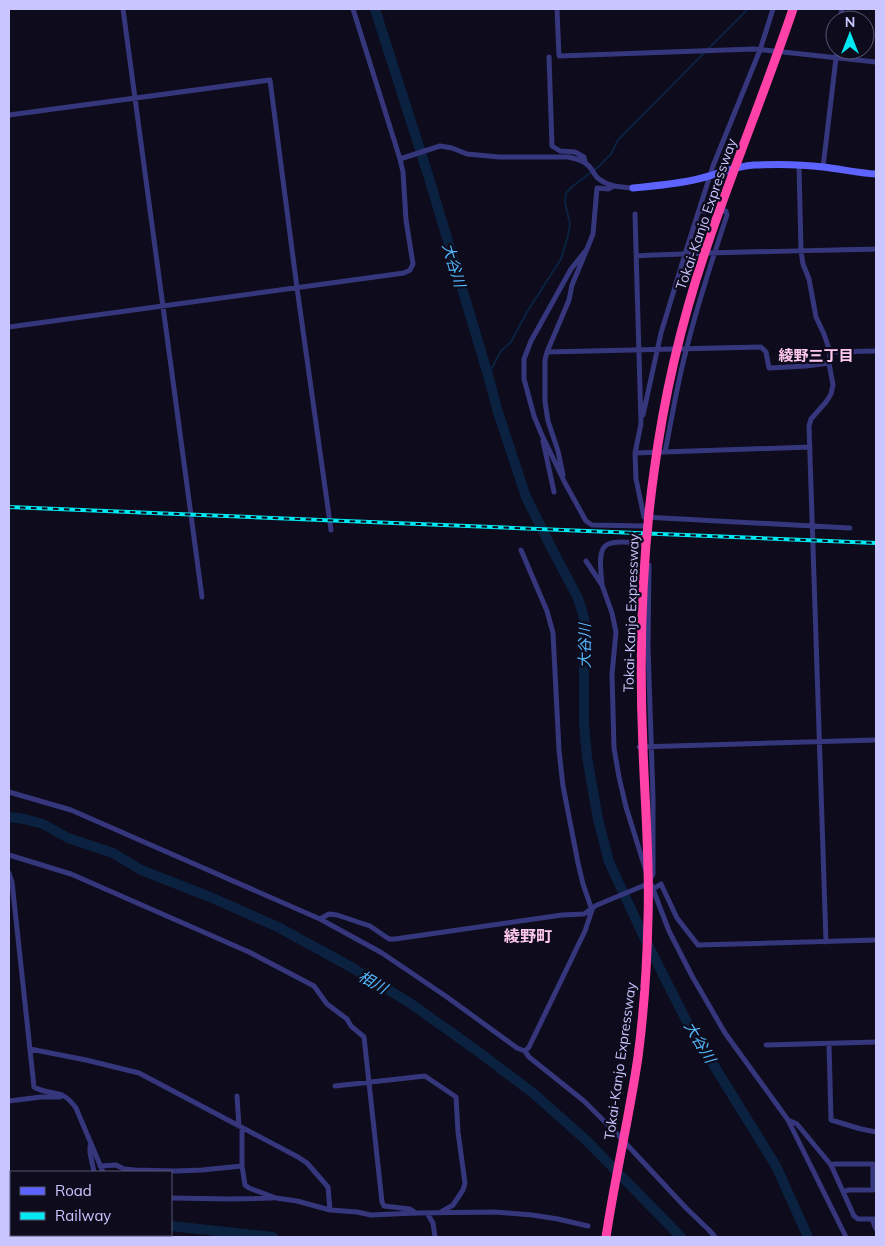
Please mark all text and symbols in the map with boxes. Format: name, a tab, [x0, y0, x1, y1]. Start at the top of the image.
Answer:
north arrow	[825, 10, 875, 60]
text: N	[845, 13, 855, 31]
street label: Tokai-Kanjo Expressway	[672, 135, 741, 292]
water label: 大谷川	[438, 241, 470, 291]
district label: 綾野三丁目	[778, 346, 854, 365]
street label: Tokai-Kanjo Expressway	[619, 533, 643, 693]
water label: 大谷川	[575, 622, 594, 669]
district label: 綾野町	[504, 926, 552, 946]
water label: 相川	[355, 966, 392, 999]
street label: Tokai-Kanjo Expressway	[600, 980, 640, 1141]
water label: 大谷川	[680, 1018, 721, 1068]
legend	[10, 1171, 172, 1236]
text: Road	[55, 1181, 92, 1200]
text: Railway	[55, 1206, 111, 1225]

